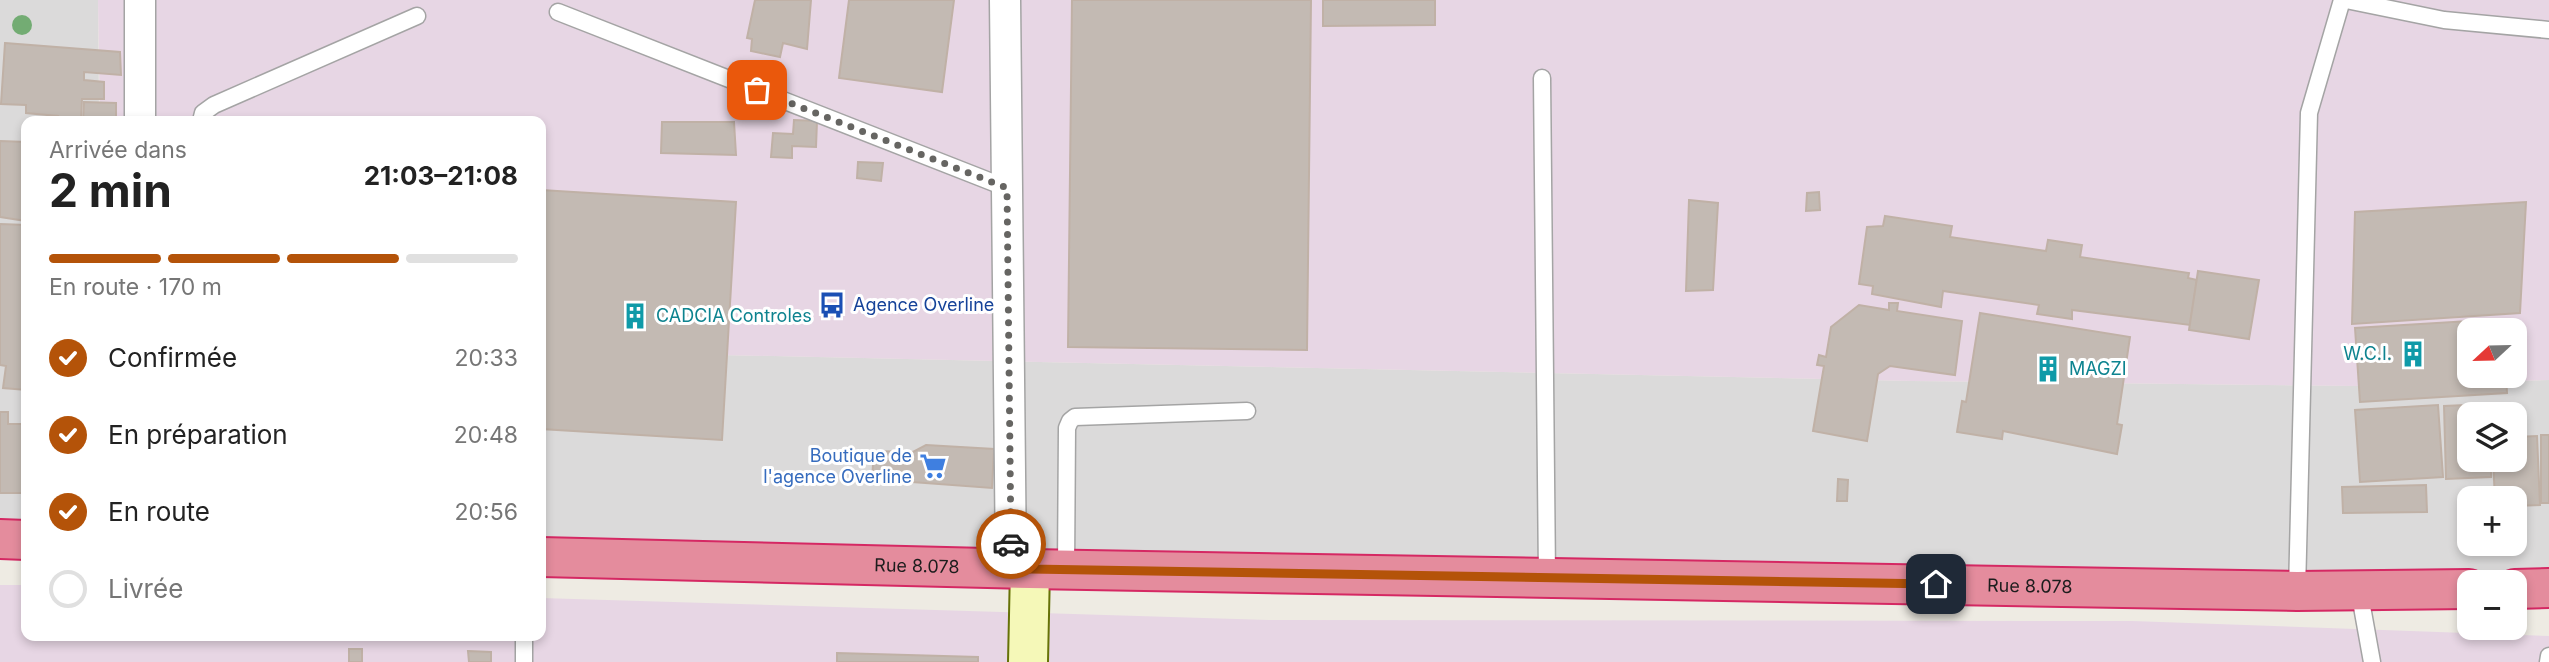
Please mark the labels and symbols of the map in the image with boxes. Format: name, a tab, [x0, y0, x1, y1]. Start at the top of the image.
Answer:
pin	[727, 60, 787, 120]
bus stop icon: Agence Overline	[817, 290, 847, 320]
place label: Agence Overline	[853, 294, 994, 315]
building icon: CADCIA Controles	[620, 301, 650, 331]
place label: CADCIA Controles	[656, 305, 812, 326]
north arrow	[2457, 318, 2527, 388]
building icon: W.C.I.	[2398, 339, 2428, 369]
place label: W.C.I.	[2343, 343, 2392, 364]
building icon: MAGZI	[2033, 354, 2063, 384]
place label: MAGZI	[2069, 358, 2127, 379]
place label: Boutique de l'agence Overline	[763, 445, 912, 487]
supermarket icon: Boutique de l'agence Overline	[918, 451, 948, 481]
courier	[976, 509, 1046, 579]
street label: Rue 8.078	[874, 554, 960, 577]
pin	[1906, 554, 1966, 614]
street label: Rue 8.078	[1987, 575, 2073, 597]

